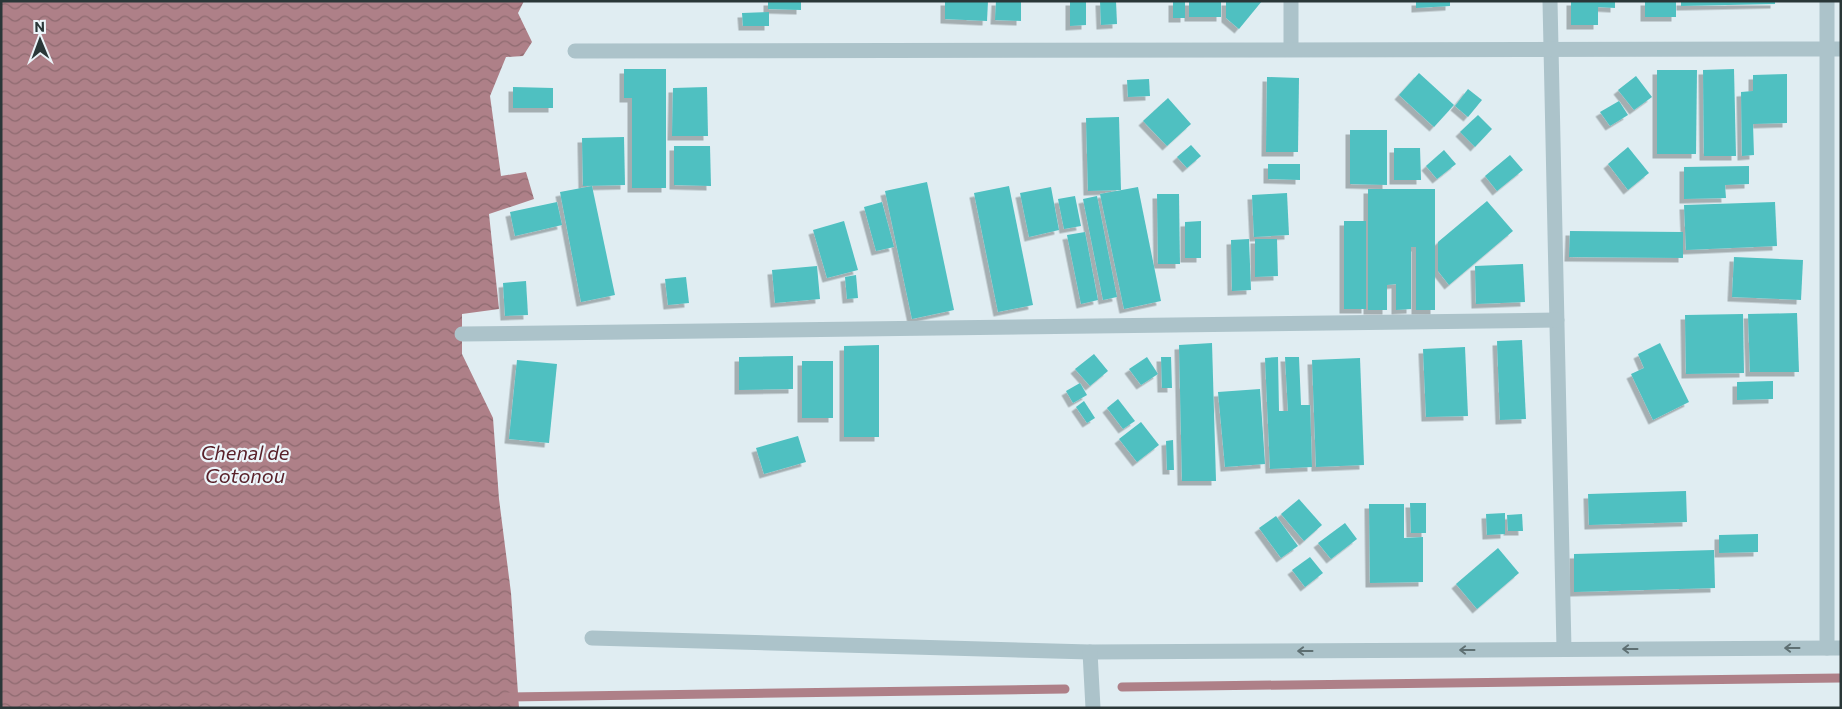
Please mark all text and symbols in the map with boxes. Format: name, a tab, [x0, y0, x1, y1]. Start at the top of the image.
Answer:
north arrow	[15, 15, 65, 65]
text: N	[34, 18, 45, 35]
water label: Chenal de Cotonou	[201, 440, 290, 487]
one-way arrow	[1784, 643, 1800, 653]
one-way arrow	[1622, 644, 1638, 654]
one-way arrow	[1459, 645, 1476, 655]
one-way arrow	[1297, 646, 1313, 656]

